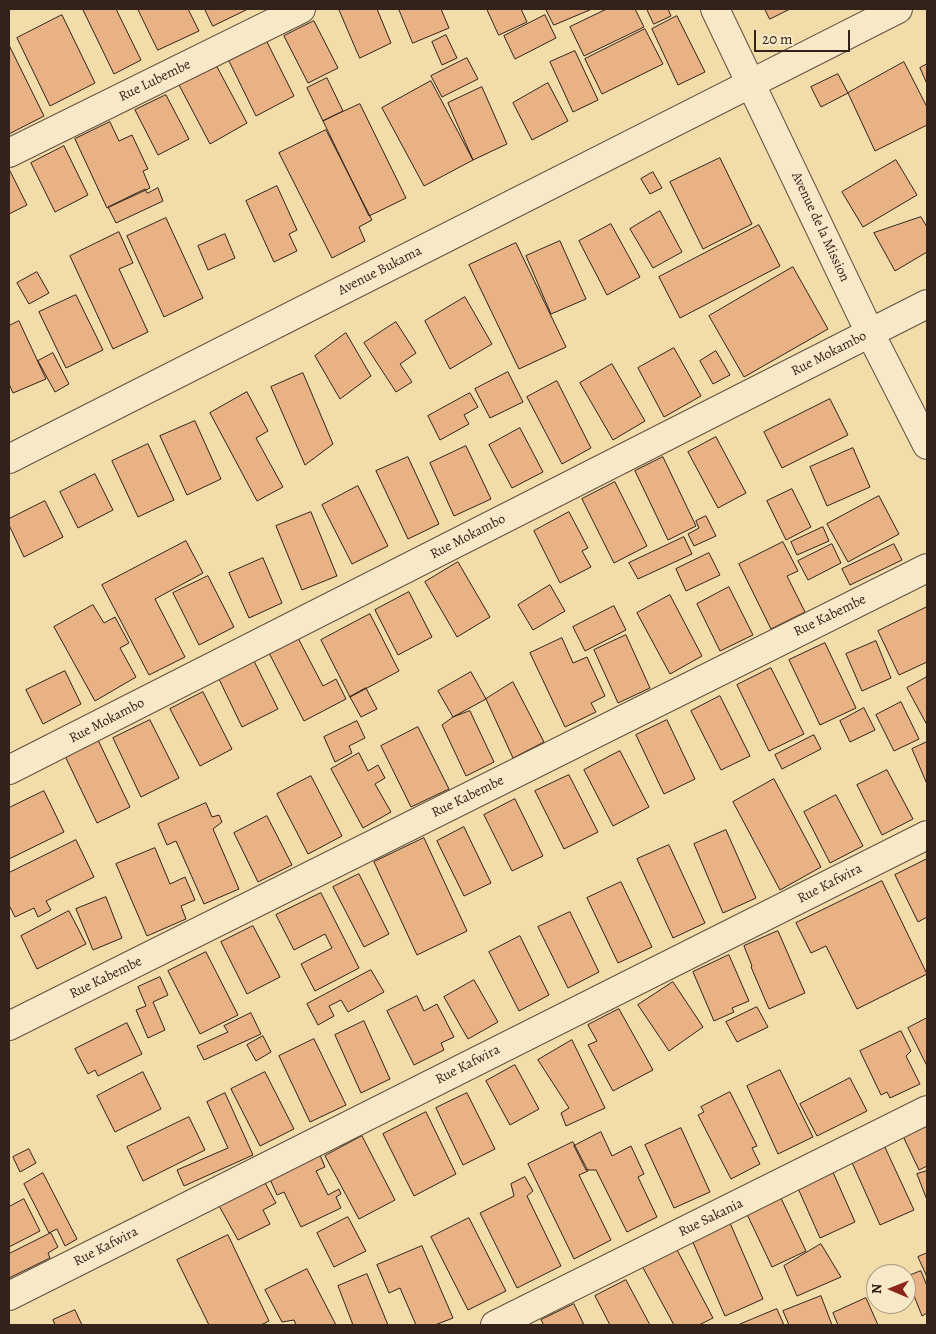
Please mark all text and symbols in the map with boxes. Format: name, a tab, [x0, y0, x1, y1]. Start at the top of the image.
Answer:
scale bar	[756, 20, 852, 52]
text: 20 m	[762, 29, 793, 49]
street label: Rue Lubembe	[116, 56, 194, 106]
street label: Avenue de la Mission	[787, 169, 853, 285]
street label: Avenue Bukama	[335, 243, 425, 299]
street label: Rue Mokambo	[789, 328, 869, 380]
street label: Rue Mokambo	[428, 511, 508, 563]
street label: Rue Kabembe	[791, 591, 869, 641]
street label: Rue Mokambo	[67, 695, 147, 747]
street label: Rue Kabembe	[429, 772, 507, 822]
street label: Rue Kafwira	[795, 861, 865, 907]
street label: Rue Kabembe	[67, 953, 145, 1003]
street label: Rue Kafwira	[433, 1042, 503, 1088]
street label: Rue Sakania	[676, 1195, 746, 1241]
street label: Rue Kafwira	[71, 1224, 141, 1270]
north arrow	[866, 1264, 916, 1314]
text: N	[867, 1283, 886, 1294]

